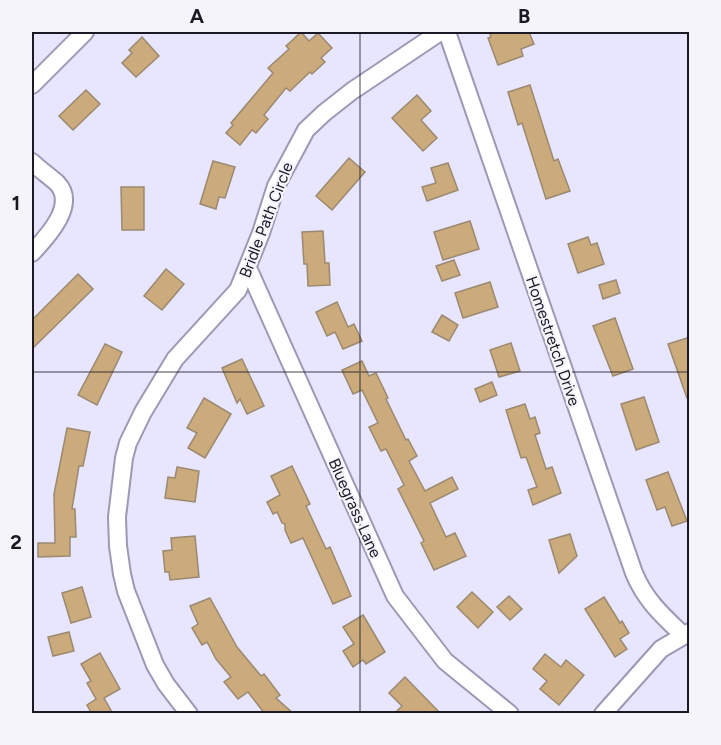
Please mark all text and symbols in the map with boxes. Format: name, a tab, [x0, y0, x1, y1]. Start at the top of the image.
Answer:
text: A	[190, 4, 205, 28]
text: B	[518, 4, 530, 28]
street label: Bridle Path Circle	[235, 159, 297, 280]
text: 1	[12, 191, 20, 215]
street label: Homestretch Drive	[522, 274, 584, 409]
street label: Bluegrass Lane	[325, 455, 386, 561]
text: 2	[10, 530, 22, 554]

